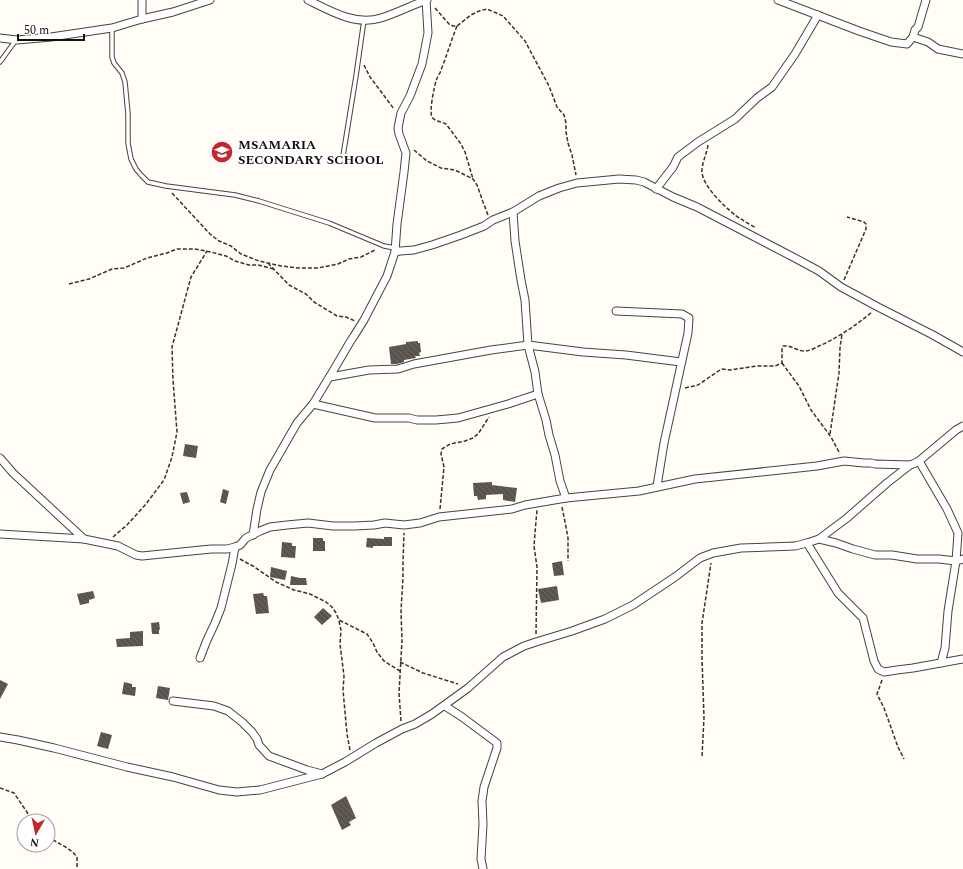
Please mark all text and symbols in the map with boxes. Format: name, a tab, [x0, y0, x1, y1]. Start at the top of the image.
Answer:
scale bar	[18, 16, 84, 42]
text: 50 m	[24, 21, 49, 40]
place label: MSAMARIA SECONDARY SCHOOL	[238, 135, 384, 170]
school or university icon: MSAMARIA SECONDARY SCHOOL	[209, 139, 235, 165]
north arrow	[16, 813, 56, 853]
text: N	[29, 833, 40, 851]

